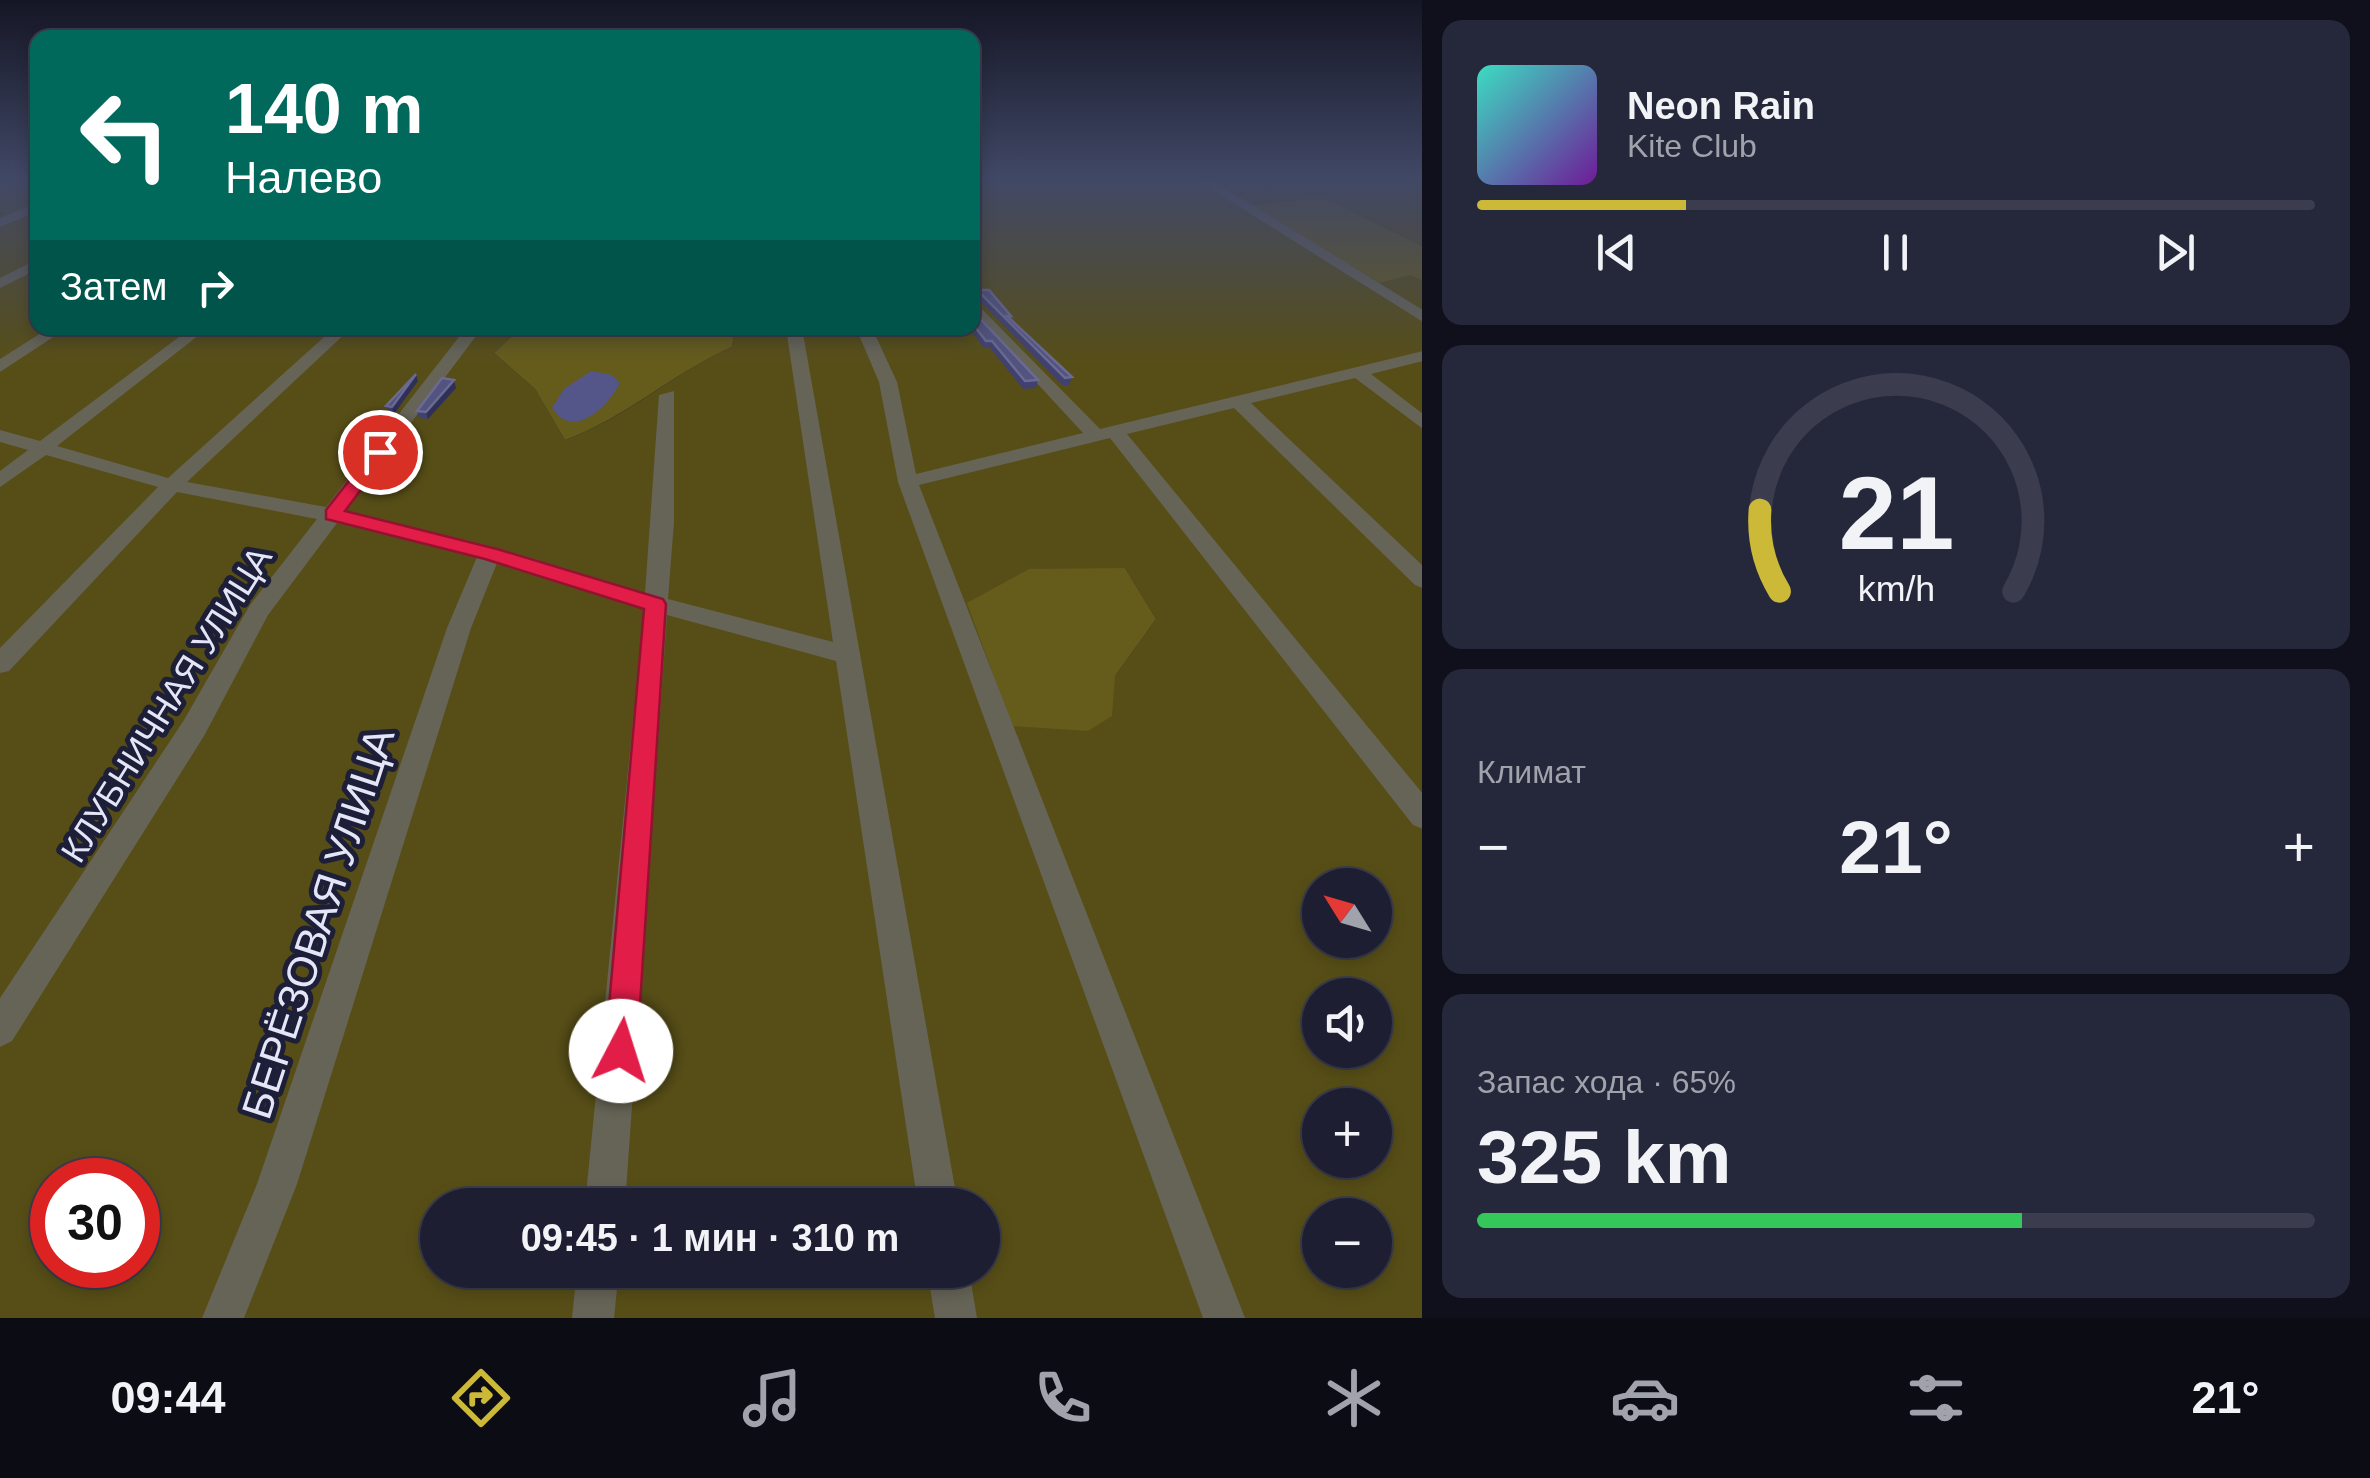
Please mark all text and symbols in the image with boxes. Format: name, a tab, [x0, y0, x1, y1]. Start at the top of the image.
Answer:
icon: left	[60, 70, 190, 200]
text: 140 m	[225, 70, 423, 148]
text: Neon Rain	[1627, 85, 1815, 127]
text: Kite Club	[1627, 128, 1757, 164]
text: Налево	[225, 152, 382, 203]
icon: previous	[1589, 225, 1644, 280]
icon: pause	[1868, 225, 1923, 280]
icon: next	[2148, 225, 2203, 280]
icon: right	[188, 260, 243, 315]
text: Затем	[60, 266, 168, 308]
pin	[338, 410, 423, 495]
icon: arrive	[353, 425, 408, 480]
text: 21	[1838, 455, 1954, 571]
street label: КЛУБНИЧНАЯ УЛИЦА	[53, 539, 279, 869]
text: km/h	[1857, 569, 1935, 609]
street label: БЕРЁЗОВАЯ УЛИЦА	[233, 722, 403, 1124]
text: Климат	[1477, 754, 1586, 790]
text: 21°	[1839, 805, 1953, 889]
text: −	[1477, 816, 1509, 878]
text: +	[2283, 816, 2315, 878]
north arrow	[1302, 868, 1392, 958]
map controls	[1302, 868, 1392, 1288]
button: sound	[1302, 978, 1392, 1068]
position arrow	[569, 999, 673, 1103]
text: Запас хода · 65%	[1477, 1064, 1736, 1100]
button: +	[1302, 1088, 1392, 1178]
text: 325 km	[1477, 1115, 1731, 1199]
speed limit sign: 30	[30, 1158, 160, 1288]
button: −	[1302, 1198, 1392, 1288]
text: 09:45 · 1 мин · 310 m	[521, 1217, 899, 1259]
icon: directions	[446, 1363, 516, 1433]
icon: music	[737, 1363, 807, 1433]
icon: phone	[1028, 1363, 1098, 1433]
icon: climate	[1319, 1363, 1389, 1433]
icon: car	[1610, 1363, 1680, 1433]
icon: filters	[1901, 1363, 1971, 1433]
text: 09:44	[110, 1372, 226, 1423]
text: 21°	[2191, 1372, 2259, 1423]

